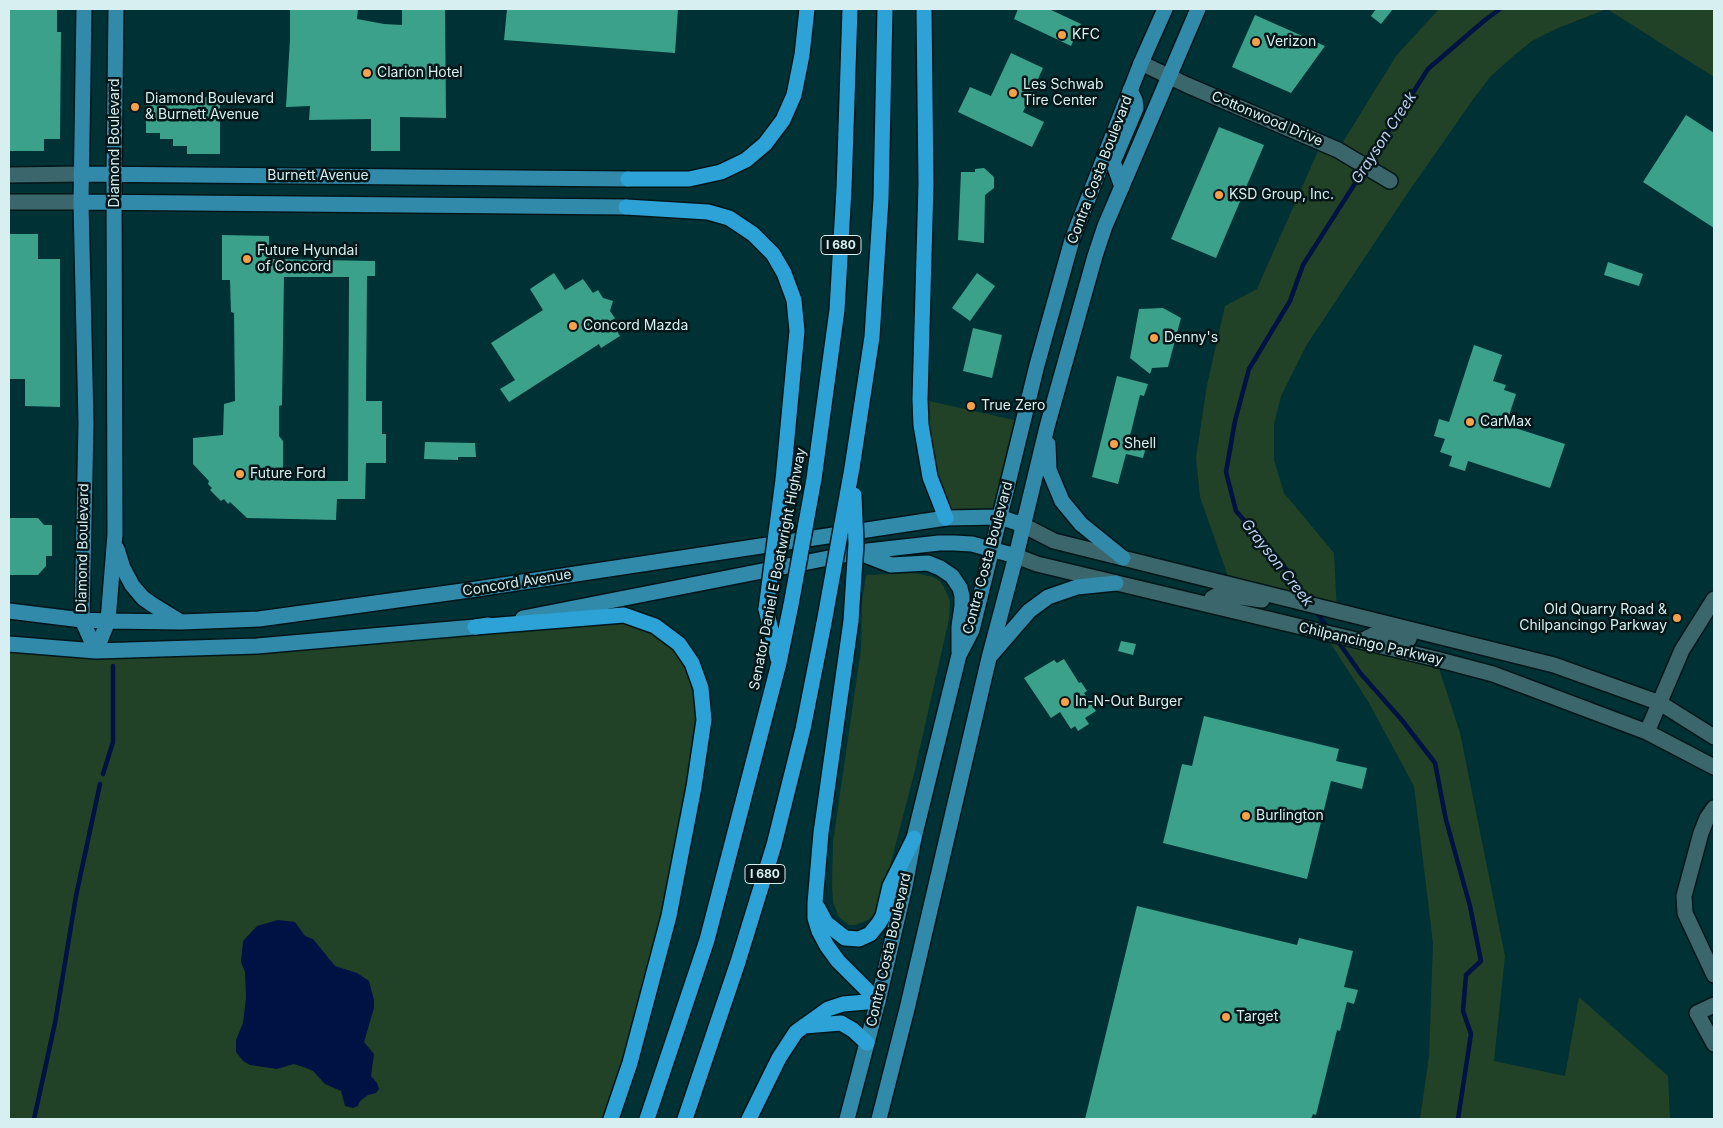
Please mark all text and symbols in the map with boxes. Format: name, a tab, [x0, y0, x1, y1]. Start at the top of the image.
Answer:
place label: KFC	[1072, 27, 1100, 43]
marker: KFC	[1056, 29, 1068, 41]
place label: Verizon	[1266, 34, 1316, 50]
marker: Verizon	[1250, 36, 1262, 48]
place label: Clarion Hotel	[377, 65, 463, 81]
marker: Clarion Hotel	[361, 67, 373, 79]
place label: Les Schwab Tire Center	[1023, 77, 1104, 110]
street label: Diamond Boulevard	[107, 78, 123, 208]
marker: Les Schwab Tire Center	[1007, 87, 1019, 99]
street label: Cottonwood Drive	[1209, 88, 1325, 150]
water label: Grayson Creek	[1348, 89, 1420, 187]
place label: Diamond Boulevard & Burnett Avenue	[145, 91, 274, 124]
street label: Contra Costa Boulevard	[1064, 94, 1136, 246]
marker: Diamond Boulevard & Burnett Avenue	[129, 101, 141, 113]
street label: Burnett Avenue	[267, 168, 369, 184]
place label: KSD Group, Inc.	[1229, 187, 1334, 203]
marker: KSD Group, Inc.	[1213, 189, 1225, 201]
road number: I 680	[821, 236, 861, 254]
place label: Future Hyundai of Concord	[257, 243, 358, 276]
marker: Future Hyundai of Concord	[241, 253, 253, 265]
place label: Concord Mazda	[583, 318, 688, 334]
marker: Concord Mazda	[567, 320, 579, 332]
place label: Denny's	[1164, 330, 1218, 346]
marker: Denny's	[1148, 332, 1160, 344]
place label: True Zero	[981, 398, 1045, 414]
marker: True Zero	[965, 400, 977, 412]
place label: CarMax	[1480, 414, 1532, 430]
marker: CarMax	[1464, 416, 1476, 428]
place label: Shell	[1124, 436, 1156, 452]
marker: Shell	[1108, 438, 1120, 450]
street label: Senator Daniel E Boatwright Highway	[746, 446, 810, 692]
place label: Future Ford	[250, 466, 326, 482]
marker: Future Ford	[234, 468, 246, 480]
street label: Contra Costa Boulevard	[960, 480, 1016, 636]
street label: Diamond Boulevard	[73, 483, 93, 613]
water label: Grayson Creek	[1237, 516, 1317, 610]
street label: Concord Avenue	[461, 566, 573, 600]
place label: Old Quarry Road & Chilpancingo Parkway	[1519, 602, 1667, 634]
marker: Old Quarry Road & Chilpancingo Parkway	[1671, 612, 1683, 624]
street label: Chilpancingo Parkway	[1297, 619, 1445, 669]
place label: In-N-Out Burger	[1075, 694, 1182, 710]
marker: In-N-Out Burger	[1059, 696, 1071, 708]
place label: Burlington	[1256, 808, 1324, 824]
marker: Burlington	[1240, 810, 1252, 822]
road number: I 680	[745, 864, 785, 884]
street label: Contra Costa Boulevard	[863, 871, 915, 1029]
place label: Target	[1236, 1009, 1278, 1025]
marker: Target	[1220, 1011, 1232, 1023]

